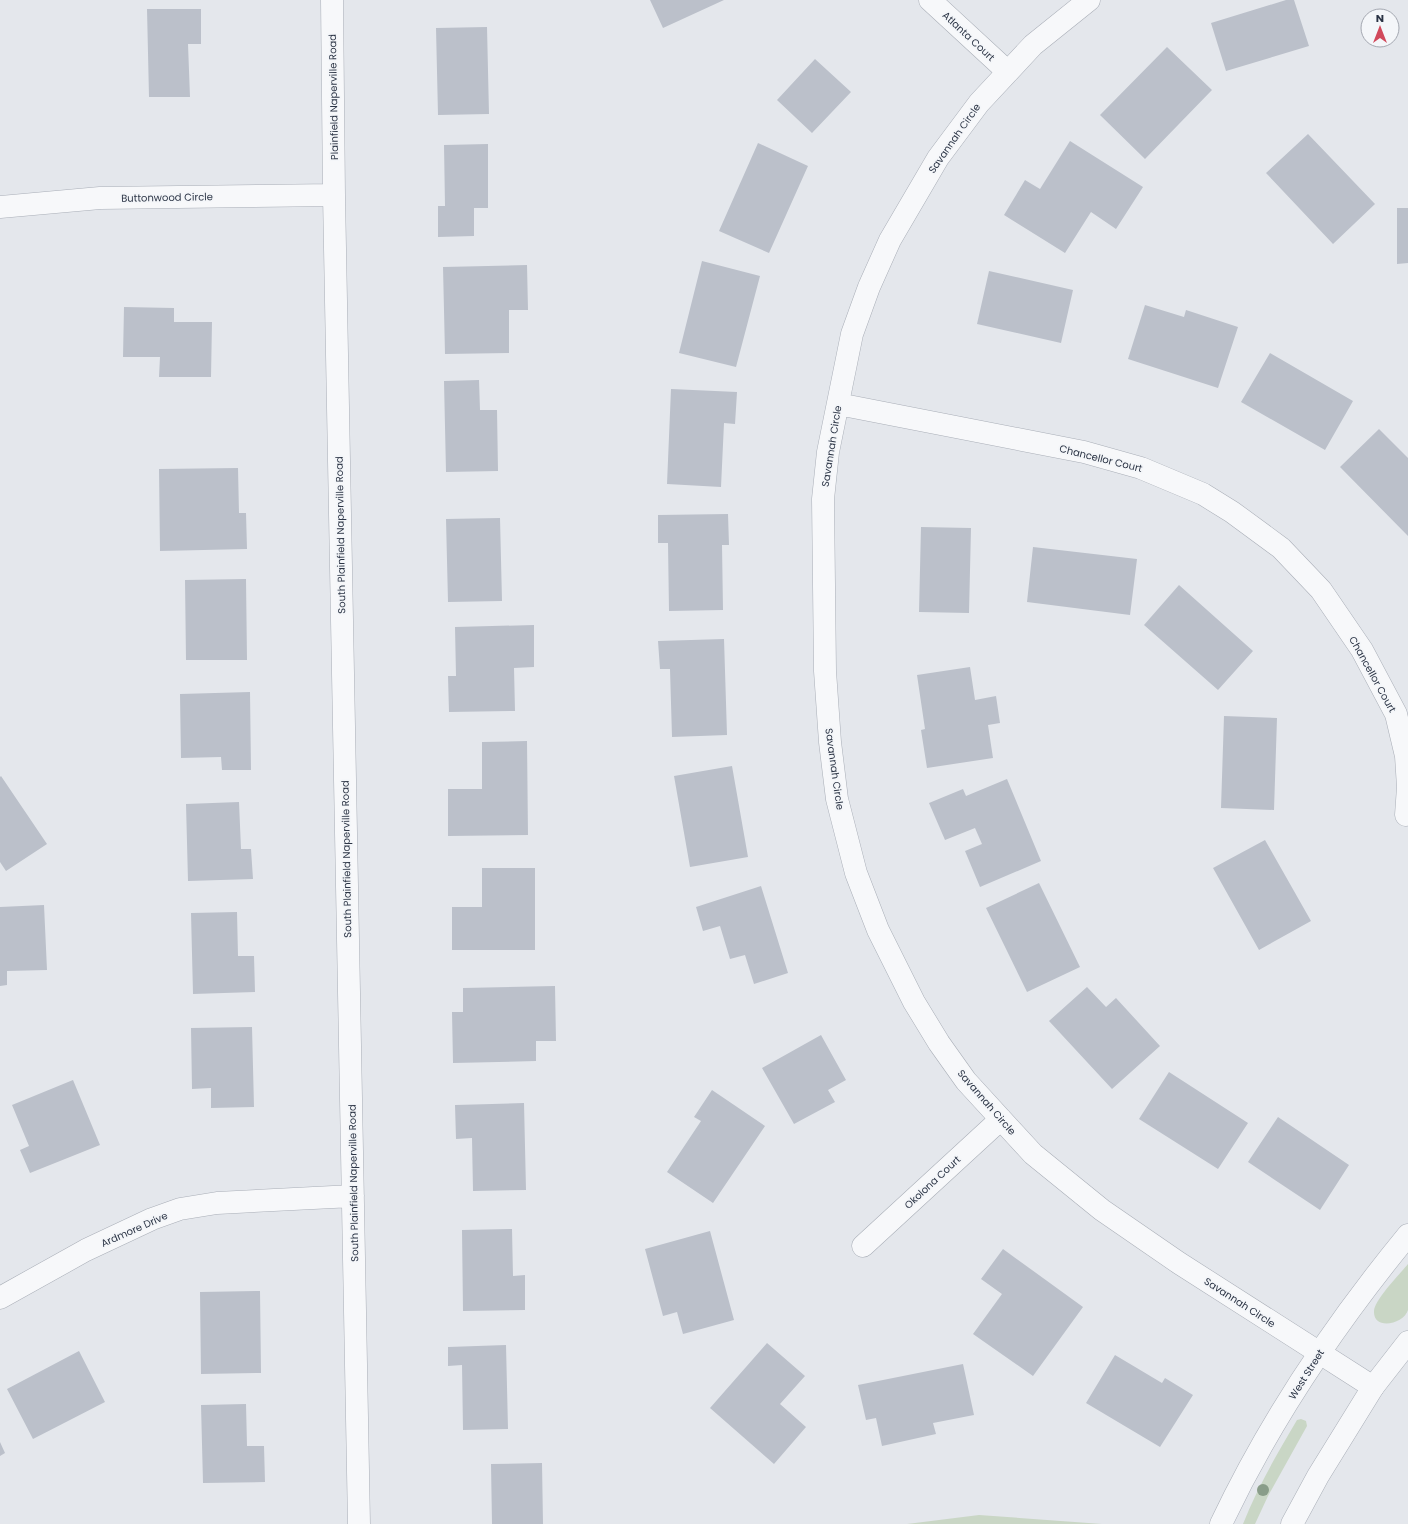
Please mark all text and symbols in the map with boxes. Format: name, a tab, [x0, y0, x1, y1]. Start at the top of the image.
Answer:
street label: Atlanta Court	[939, 8, 999, 65]
north arrow	[1360, 8, 1400, 48]
text: N	[1376, 10, 1384, 26]
street label: Plainfield Naperville Road	[325, 34, 342, 160]
street label: Savannah Circle	[925, 100, 984, 176]
street label: Buttonwood Circle	[121, 189, 213, 206]
street label: Savannah Circle	[818, 404, 845, 488]
street label: Chancellor Court	[1058, 441, 1144, 476]
street label: South Plainfield Naperville Road	[332, 456, 349, 614]
street label: Chancellor Court	[1345, 633, 1400, 715]
street label: Savannah Circle	[821, 727, 848, 811]
street label: South Plainfield Naperville Road	[338, 780, 355, 938]
street label: Savannah Circle	[954, 1066, 1019, 1138]
street label: South Plainfield Naperville Road	[345, 1104, 362, 1262]
street label: Okolona Court	[901, 1152, 964, 1212]
street label: Ardmore Drive	[98, 1208, 170, 1251]
street label: Savannah Circle	[1201, 1274, 1278, 1331]
street label: West Street	[1285, 1346, 1328, 1402]

